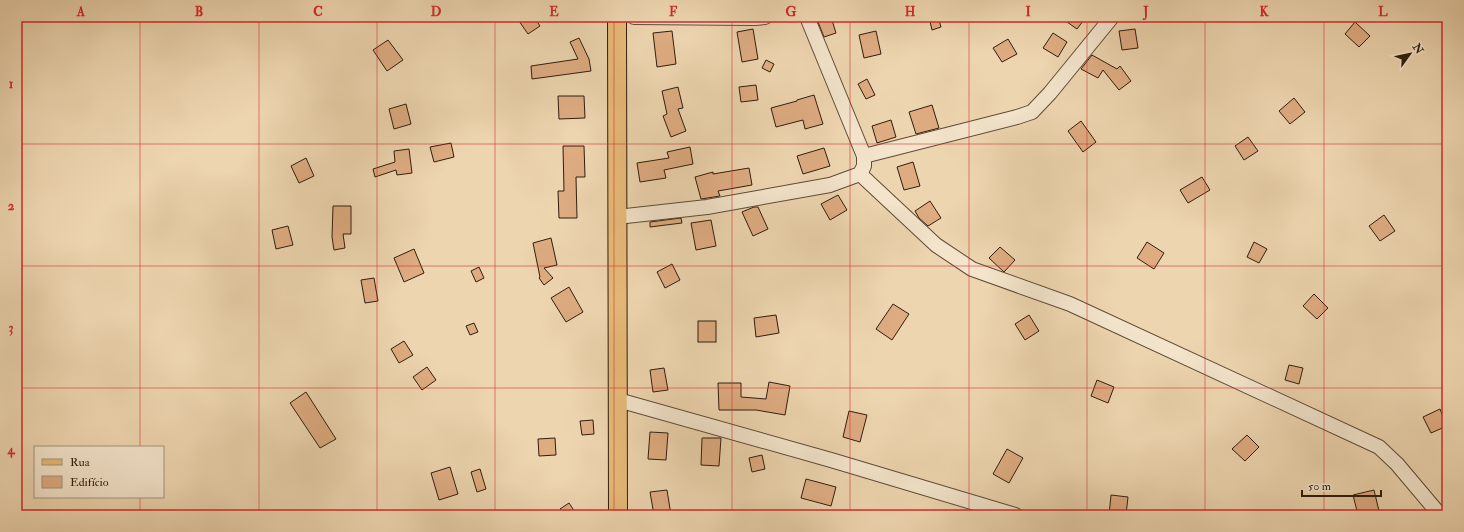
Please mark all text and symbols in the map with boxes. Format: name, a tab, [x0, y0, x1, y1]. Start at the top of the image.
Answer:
text: A	[76, 4, 86, 20]
text: B	[195, 4, 203, 20]
text: C	[313, 4, 323, 20]
text: D	[431, 4, 442, 20]
text: E	[549, 4, 559, 20]
text: F	[669, 4, 678, 20]
text: G	[786, 4, 797, 20]
text: H	[905, 4, 916, 20]
text: I	[1025, 4, 1031, 20]
text: J	[1142, 4, 1149, 21]
text: K	[1259, 4, 1269, 20]
text: L	[1378, 4, 1388, 20]
north arrow	[1390, 34, 1430, 74]
text: N	[1409, 40, 1427, 57]
text: 1	[9, 76, 14, 92]
text: 2	[8, 198, 15, 214]
text: 3	[9, 320, 14, 336]
text: 4	[6, 442, 15, 458]
legend	[34, 446, 164, 498]
text: Rua	[70, 455, 91, 470]
scale bar	[1302, 472, 1381, 498]
text: Edifício	[70, 475, 109, 490]
text: 50 m	[1308, 479, 1332, 494]

